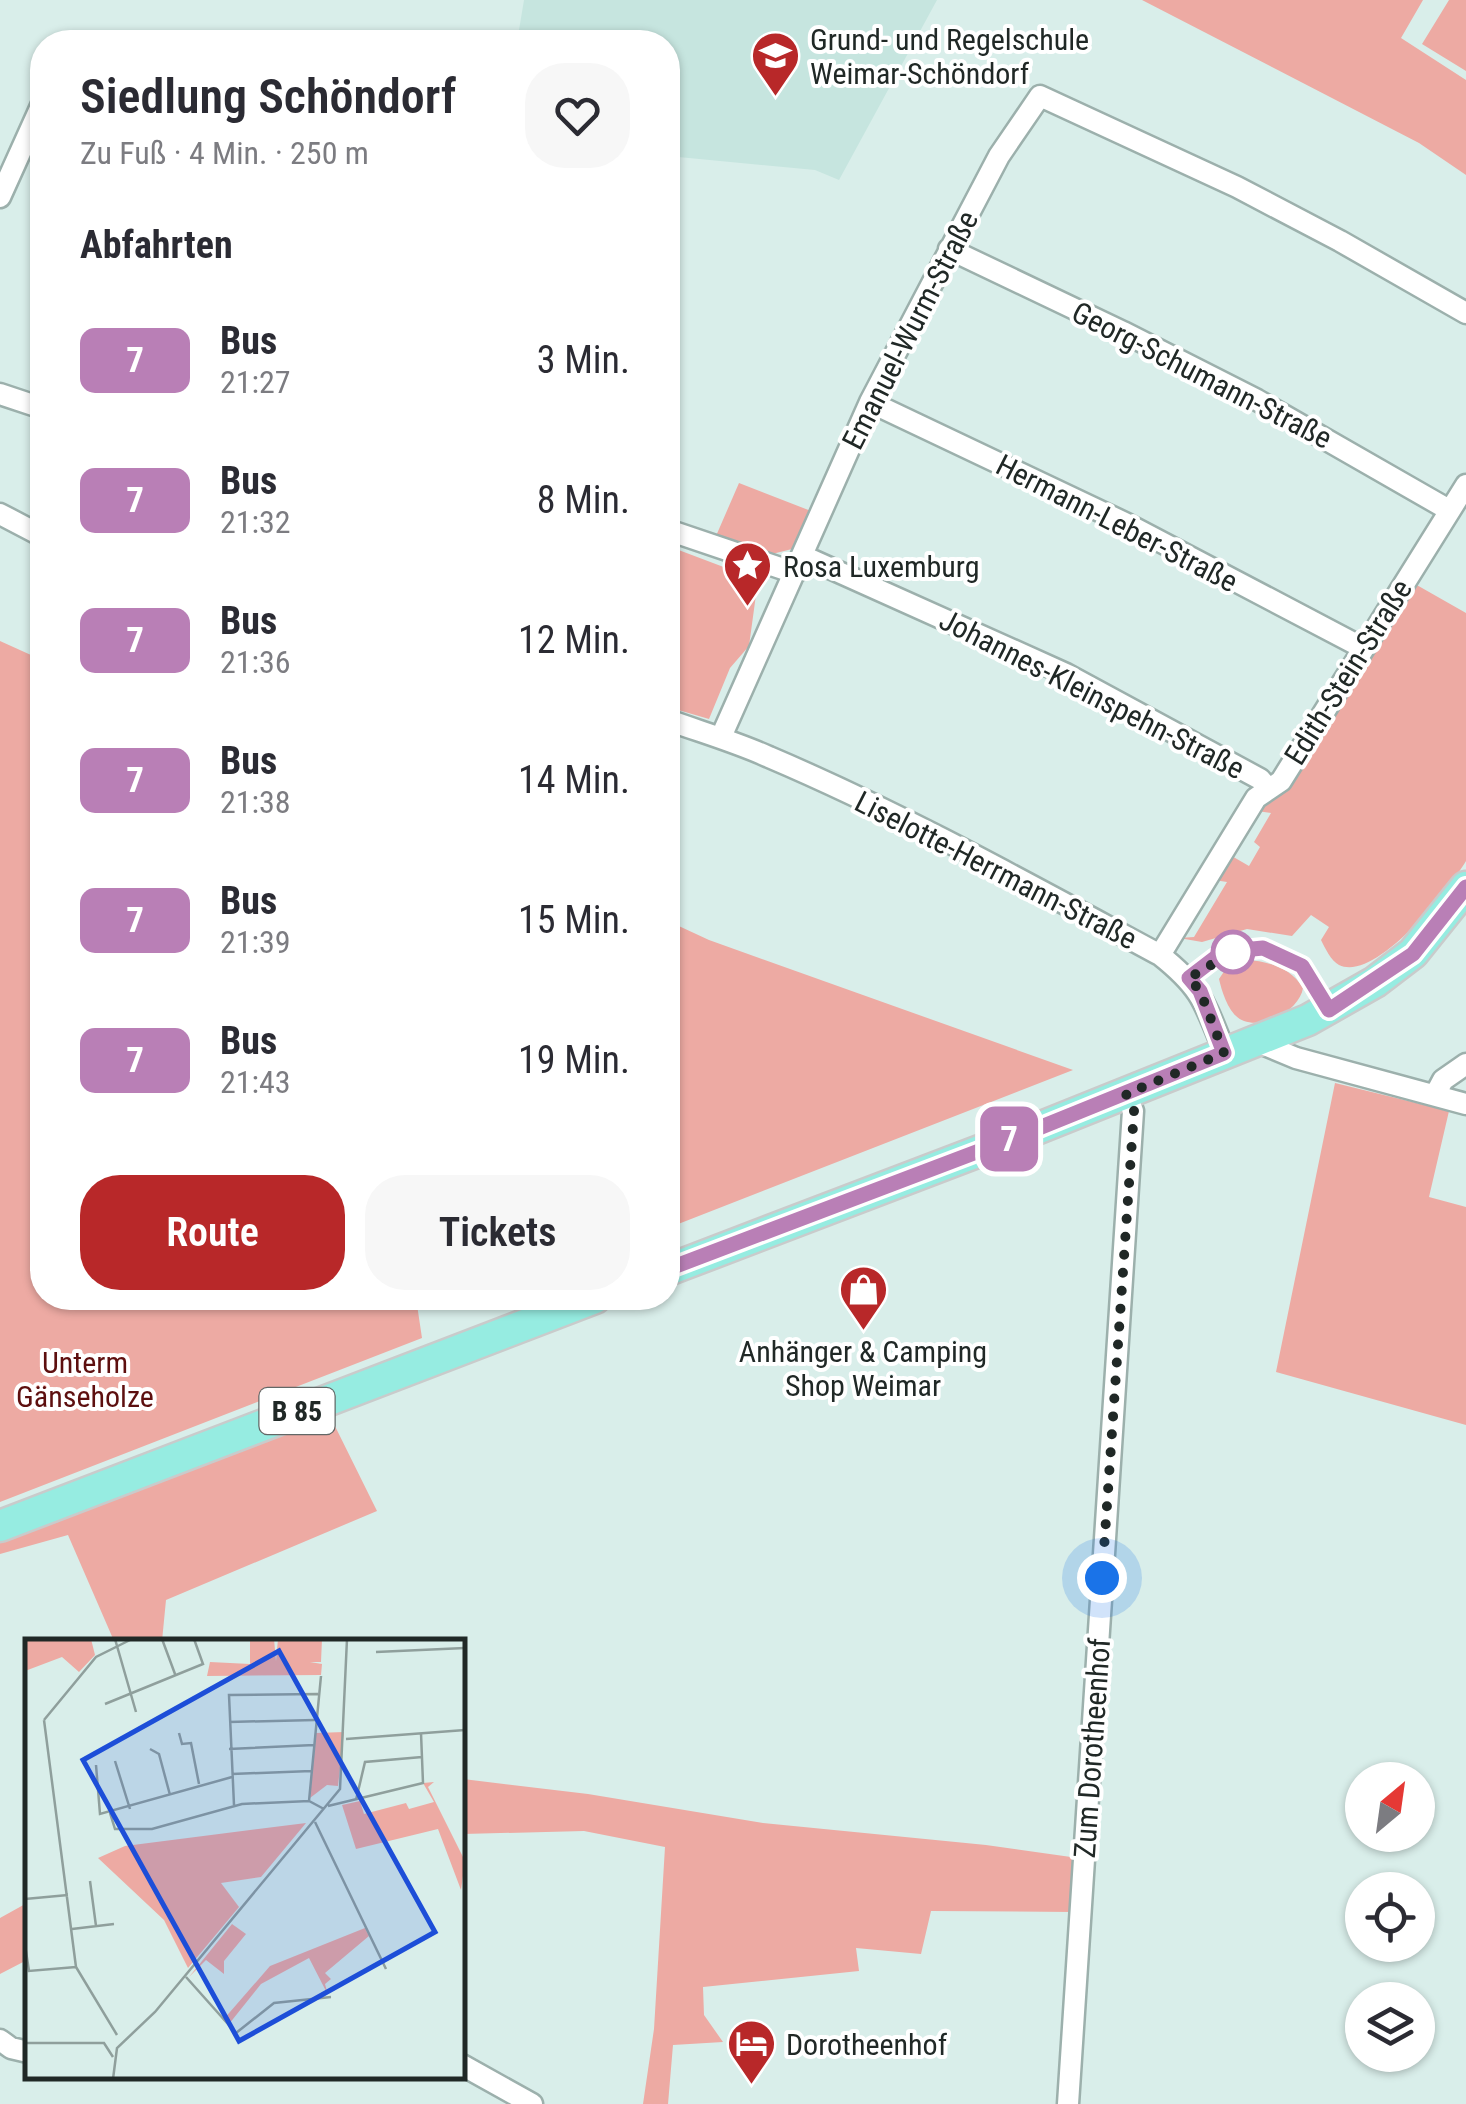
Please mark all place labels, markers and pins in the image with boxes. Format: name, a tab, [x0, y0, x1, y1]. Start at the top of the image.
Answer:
place label: Grund- und Regelschule Weimar-Schöndorf	[810, 22, 1089, 91]
school or university icon: Grund- und Regelschule Weimar-Schöndorf	[749, 30, 801, 98]
place icon: Rosa Luxemburg	[722, 540, 774, 608]
place label: Rosa Luxemburg	[783, 549, 980, 584]
unlabelled marker	[1212, 931, 1254, 973]
shop icon: Anhänger & Camping Shop Weimar	[837, 1264, 889, 1332]
place label: Anhänger & Camping Shop Weimar	[739, 1334, 987, 1403]
hotel icon: Dorotheenhof	[725, 2018, 777, 2086]
place label: Dorotheenhof	[786, 2027, 948, 2062]

